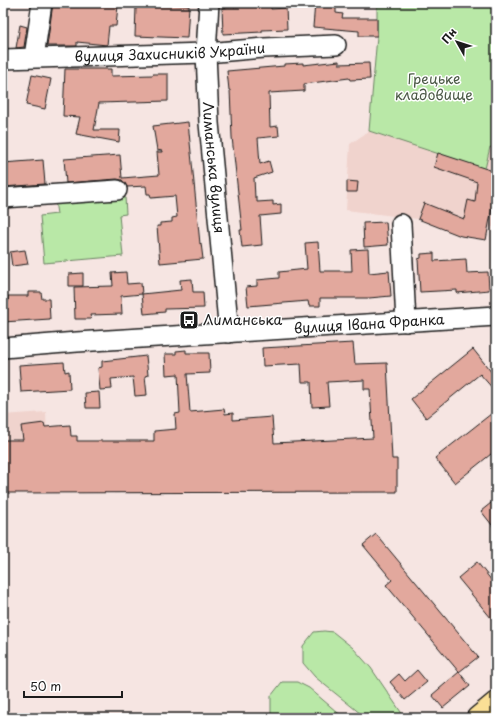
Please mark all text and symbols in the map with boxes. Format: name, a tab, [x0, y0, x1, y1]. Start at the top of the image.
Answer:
north arrow	[437, 22, 477, 62]
text: Пн	[437, 24, 460, 47]
street label: вулиця Захисників України	[74, 37, 266, 67]
park label: Грецьке кладовище	[395, 68, 473, 105]
street label: Лиманська вулиця	[198, 101, 230, 234]
street label: вулиця Івана Франка	[293, 308, 445, 339]
bus stop icon: Лиманська	[178, 309, 200, 331]
place label: Лиманська	[203, 309, 282, 330]
scale bar	[24, 673, 122, 699]
text: 50 m	[30, 677, 61, 695]

